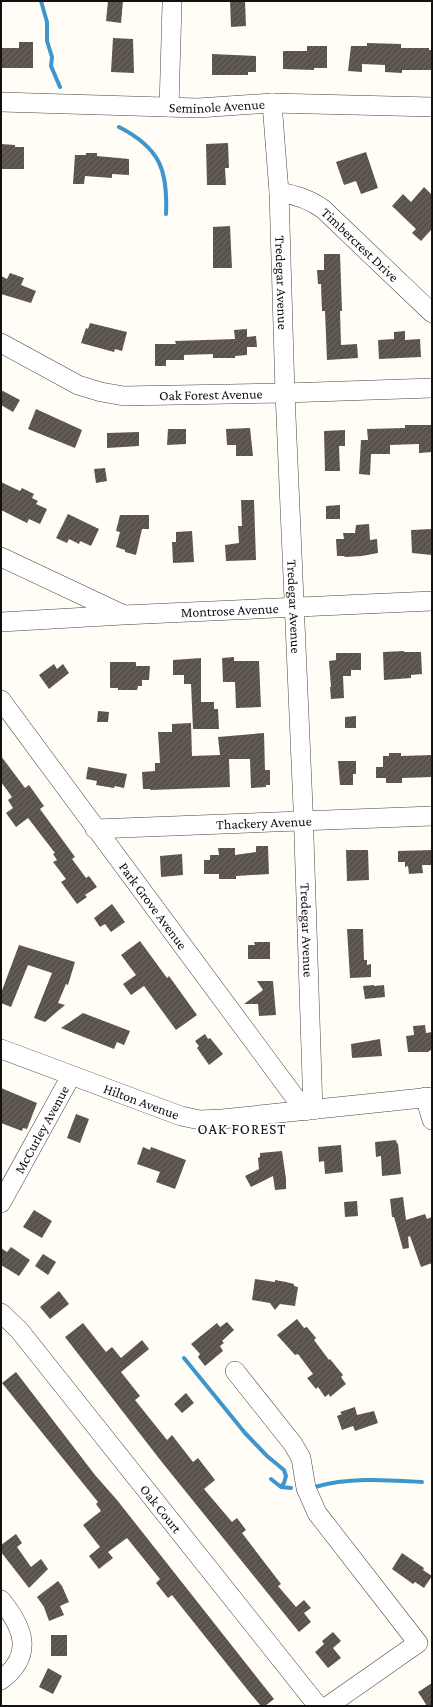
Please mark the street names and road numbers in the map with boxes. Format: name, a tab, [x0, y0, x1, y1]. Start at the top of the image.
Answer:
street label: Seminole Avenue	[169, 96, 265, 116]
street label: Timbercrest Drive	[318, 204, 402, 285]
street label: Tredegar Avenue	[272, 235, 291, 330]
street label: Oak Forest Avenue	[159, 385, 263, 403]
street label: Tredegar Avenue	[284, 559, 304, 654]
street label: Montrose Avenue	[180, 600, 279, 620]
street label: Thackery Avenue	[216, 813, 312, 832]
street label: Park Grove Avenue	[116, 859, 191, 953]
street label: Tredegar Avenue	[298, 883, 317, 977]
street label: Hilton Avenue	[102, 1080, 182, 1123]
street label: McCurley Avenue	[11, 1083, 72, 1176]
street label: Oak Court	[137, 1481, 185, 1536]

